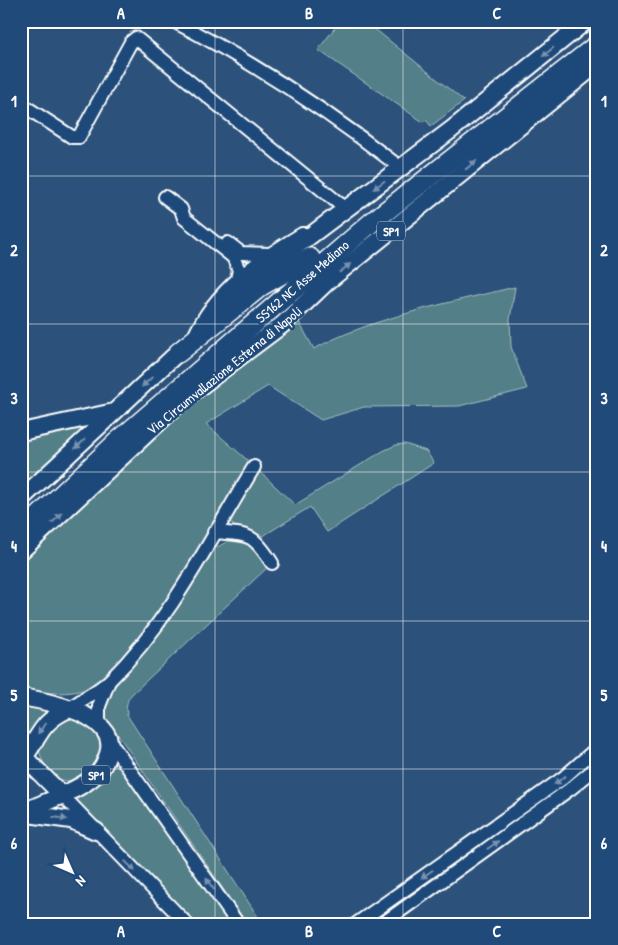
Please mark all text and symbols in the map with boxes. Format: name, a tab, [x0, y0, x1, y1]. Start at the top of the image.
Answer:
text: A	[117, 2, 125, 24]
text: B	[305, 2, 313, 24]
text: C	[493, 2, 502, 24]
one-way arrow	[541, 46, 554, 57]
text: 1	[11, 90, 17, 112]
text: 1	[601, 90, 607, 112]
one-way arrow	[464, 160, 477, 171]
one-way arrow	[373, 180, 386, 191]
road number: SP1	[377, 222, 405, 240]
street label: SS162 NC Asse Mediano	[251, 235, 353, 327]
text: 2	[10, 239, 18, 261]
text: 2	[600, 239, 608, 261]
one-way arrow	[338, 262, 351, 273]
street label: Via Circumvallazione Esterna di Napoli	[142, 301, 306, 439]
one-way arrow	[142, 376, 154, 388]
text: 3	[10, 387, 18, 409]
text: 3	[600, 387, 608, 409]
one-way arrow	[74, 438, 86, 450]
one-way arrow	[50, 512, 62, 524]
text: 4	[11, 535, 17, 557]
text: 4	[601, 535, 607, 557]
text: 5	[11, 684, 18, 706]
text: 5	[601, 684, 608, 706]
one-way arrow	[37, 721, 47, 735]
road number: SP1	[82, 766, 110, 784]
one-way arrow	[553, 775, 567, 785]
one-way arrow	[52, 815, 68, 823]
text: 6	[11, 832, 18, 854]
text: 6	[601, 832, 608, 854]
one-way arrow	[486, 840, 500, 850]
north arrow	[48, 848, 98, 898]
one-way arrow	[124, 860, 136, 872]
one-way arrow	[420, 869, 434, 879]
text: N	[72, 872, 91, 891]
one-way arrow	[205, 877, 215, 891]
text: A	[117, 920, 125, 942]
text: B	[305, 920, 313, 942]
text: C	[493, 920, 502, 942]

